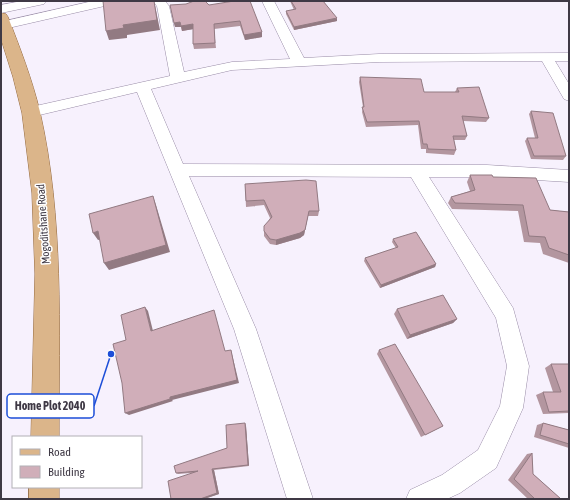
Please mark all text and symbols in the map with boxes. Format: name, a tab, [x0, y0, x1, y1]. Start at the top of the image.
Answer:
street label: Mogoditshane Road	[34, 184, 52, 264]
callout: Home Plot 2040	[7, 394, 94, 418]
text: Home Plot 2040	[15, 399, 86, 413]
legend	[12, 436, 142, 488]
text: Road	[48, 445, 71, 459]
text: Building	[48, 465, 86, 479]

